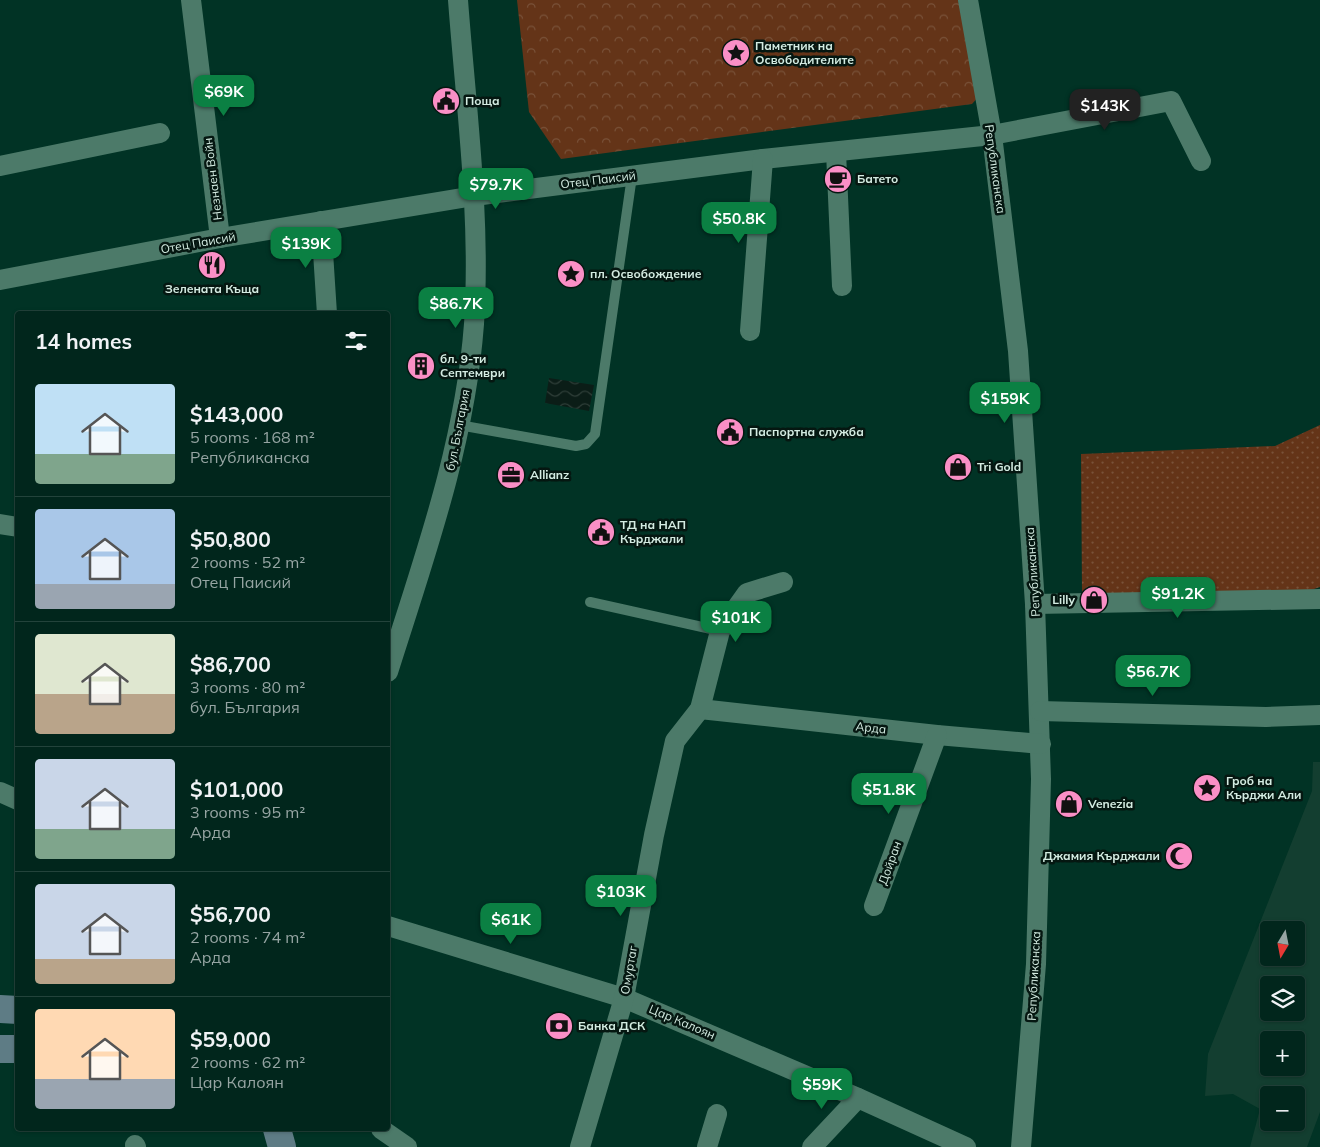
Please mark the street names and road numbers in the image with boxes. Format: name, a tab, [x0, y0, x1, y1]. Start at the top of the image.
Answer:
street label: Републиканска	[982, 123, 1009, 214]
street label: Незнаен Войн	[200, 137, 225, 221]
street label: Отец Паисий	[559, 167, 636, 192]
street label: Отец Паисий	[159, 229, 237, 256]
street label: бул. България	[442, 388, 473, 472]
street label: Републиканска	[1022, 527, 1043, 617]
street label: Арда	[855, 718, 887, 737]
street label: Дойран	[875, 839, 904, 887]
street label: Републиканска	[1024, 931, 1043, 1021]
street label: Омуртаг	[617, 944, 640, 995]
street label: Цар Калоян	[647, 1001, 718, 1042]

